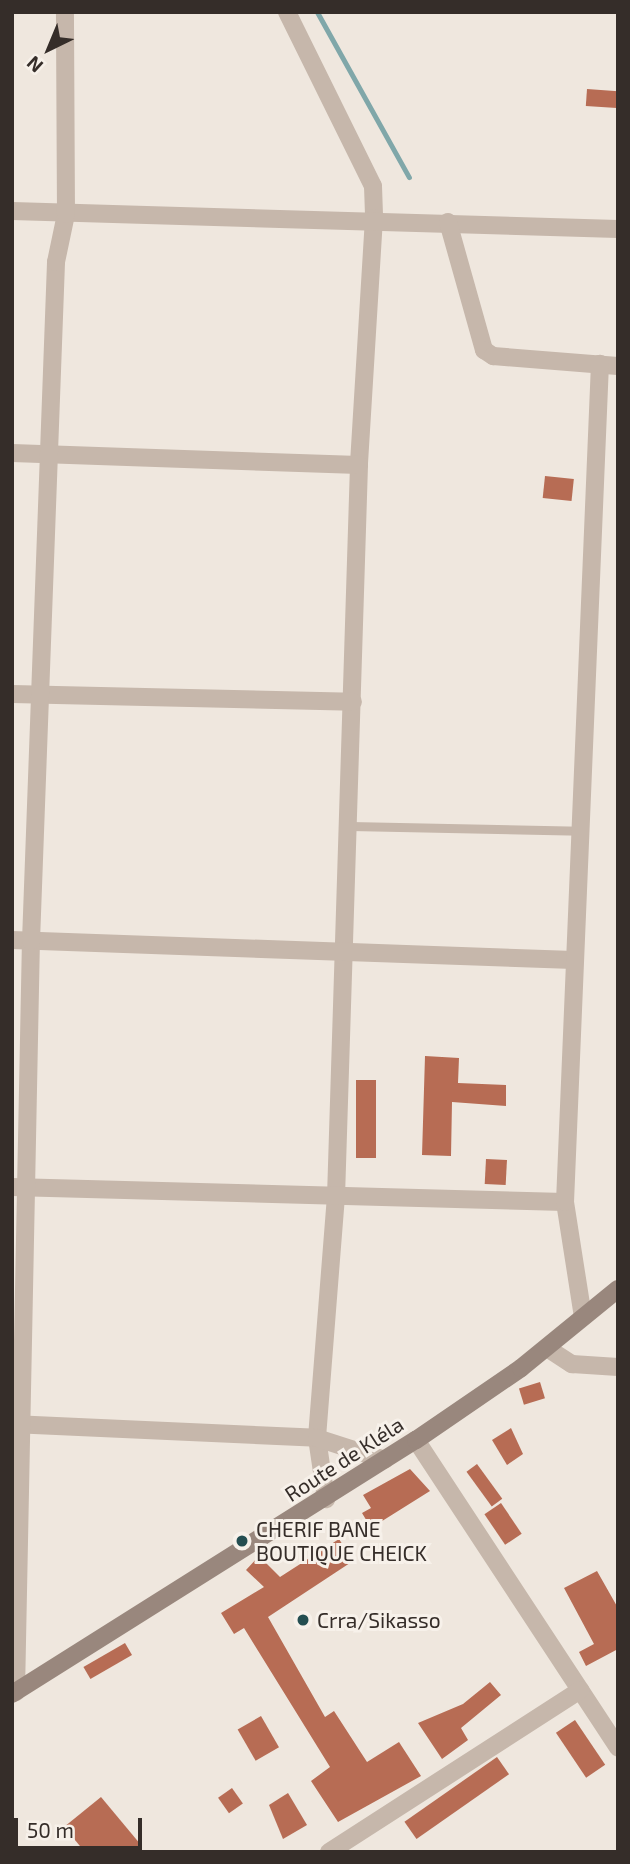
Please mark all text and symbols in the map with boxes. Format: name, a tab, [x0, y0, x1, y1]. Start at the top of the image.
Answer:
north arrow	[14, 14, 84, 84]
text: N	[21, 52, 47, 78]
street label: Route de Kléla	[280, 1411, 408, 1507]
place label: CHERIF BANE BOUTIQUE CHEICK	[256, 1516, 427, 1566]
marker: CHERIF BANE BOUTIQUE CHEICK	[234, 1533, 250, 1549]
place label: Crra/Sikasso	[317, 1607, 441, 1633]
marker: Crra/Sikasso	[295, 1612, 311, 1628]
scale bar	[18, 1804, 145, 1848]
text: 50 m	[27, 1817, 74, 1842]

